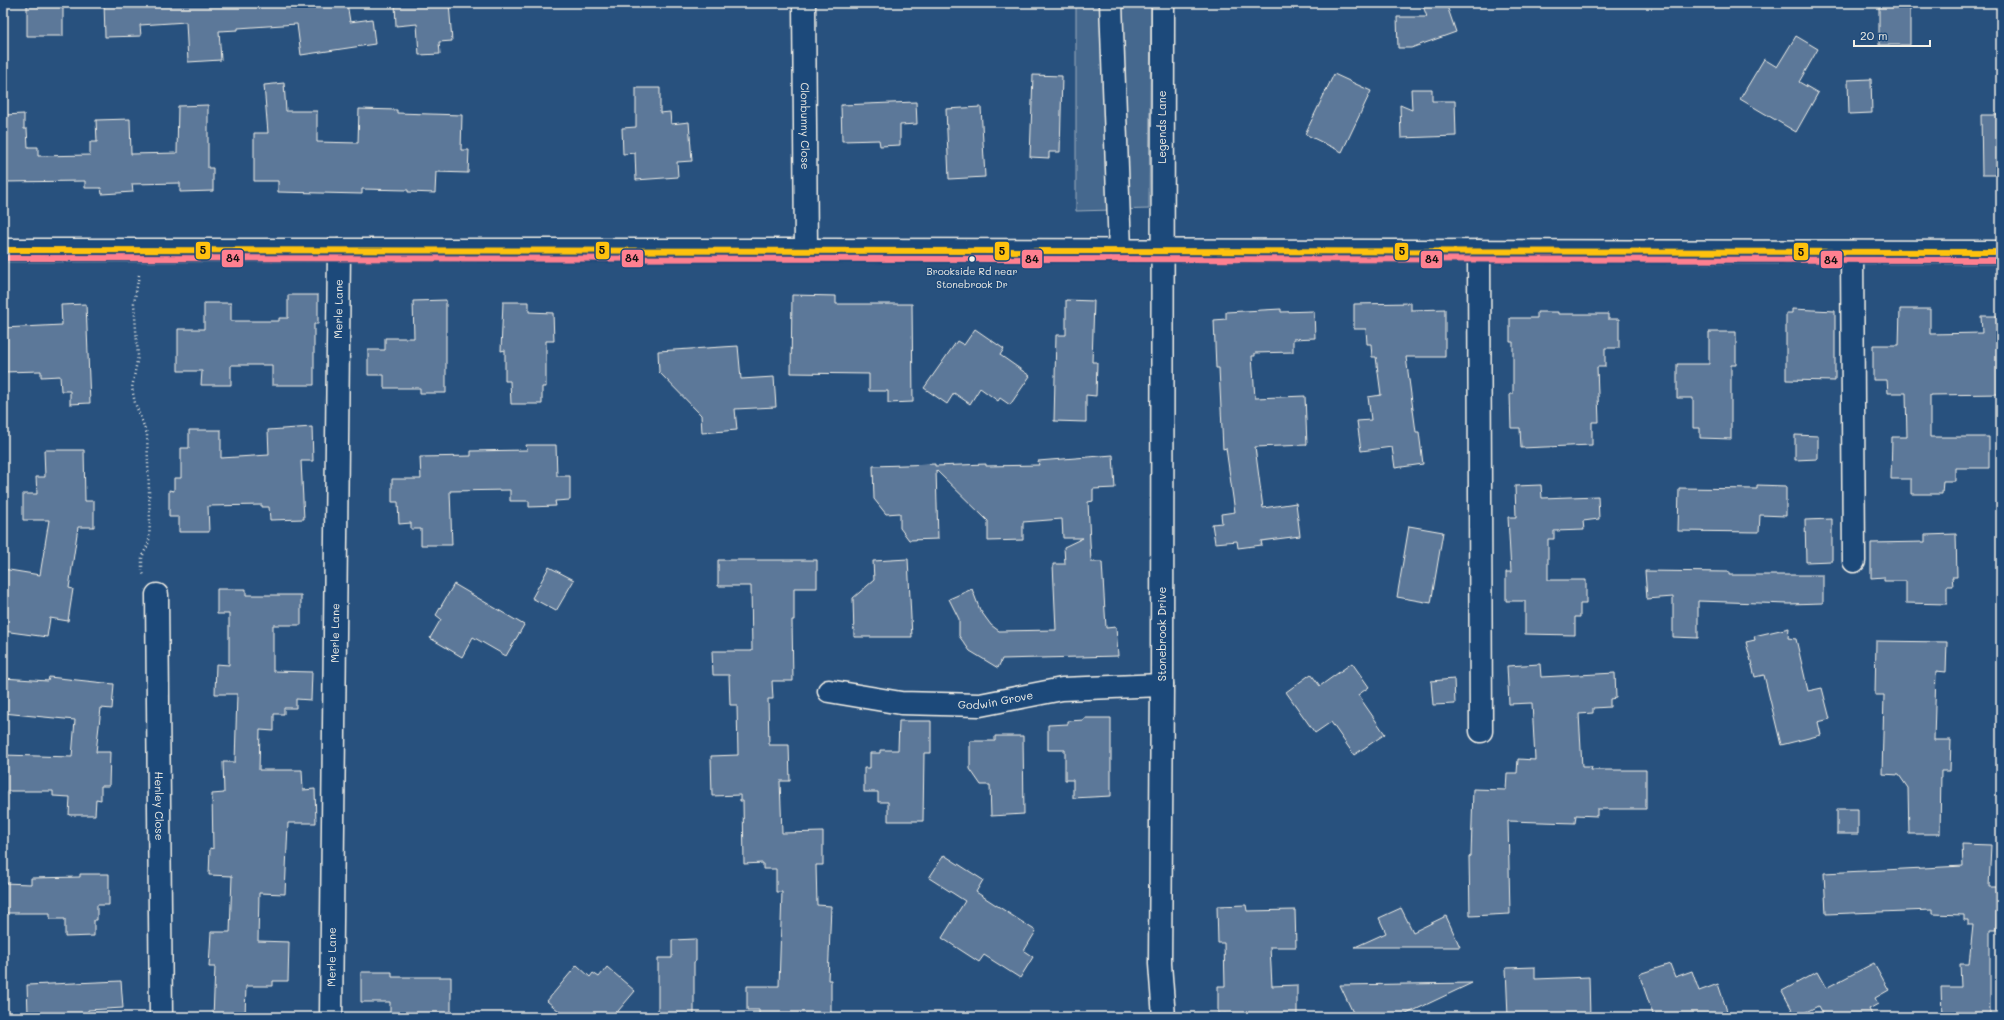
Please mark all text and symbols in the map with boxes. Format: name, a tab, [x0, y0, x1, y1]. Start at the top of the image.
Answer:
scale bar	[1854, 22, 1930, 48]
text: 20 m	[1860, 27, 1888, 43]
street label: Clonbunny Close	[798, 82, 813, 170]
street label: Legends Lane	[1154, 90, 1169, 164]
line badge: 5	[195, 241, 211, 260]
line badge: 5	[595, 241, 610, 260]
line badge: 5	[994, 241, 1010, 261]
text: 5	[200, 242, 207, 257]
text: 5	[599, 242, 606, 257]
line badge: 5	[1394, 242, 1409, 261]
line badge: 5	[1793, 242, 1809, 261]
text: 5	[999, 243, 1006, 258]
text: 5	[1399, 243, 1406, 258]
text: 5	[1798, 244, 1805, 259]
line badge: 84	[221, 249, 244, 268]
line badge: 84	[621, 249, 644, 268]
line badge: 84	[1021, 249, 1043, 269]
text: 84	[226, 250, 240, 265]
text: 84	[625, 250, 639, 265]
line badge: 84	[1420, 250, 1443, 269]
line badge: 84	[1820, 250, 1843, 269]
text: 84	[1025, 251, 1039, 266]
text: 84	[1425, 251, 1439, 266]
text: 84	[1824, 252, 1838, 267]
marker: Brookside Rd near Stonebrook Dr	[967, 254, 977, 264]
place label: Brookside Rd near Stonebrook Dr	[927, 264, 1017, 291]
street label: Merle Lane	[330, 279, 346, 339]
street label: Stonebrook Drive	[1154, 587, 1169, 681]
street label: Merle Lane	[327, 603, 342, 663]
street label: Godwin Grove	[958, 687, 1035, 712]
street label: Henley Close	[152, 771, 167, 841]
street label: Merle Lane	[323, 927, 339, 987]

